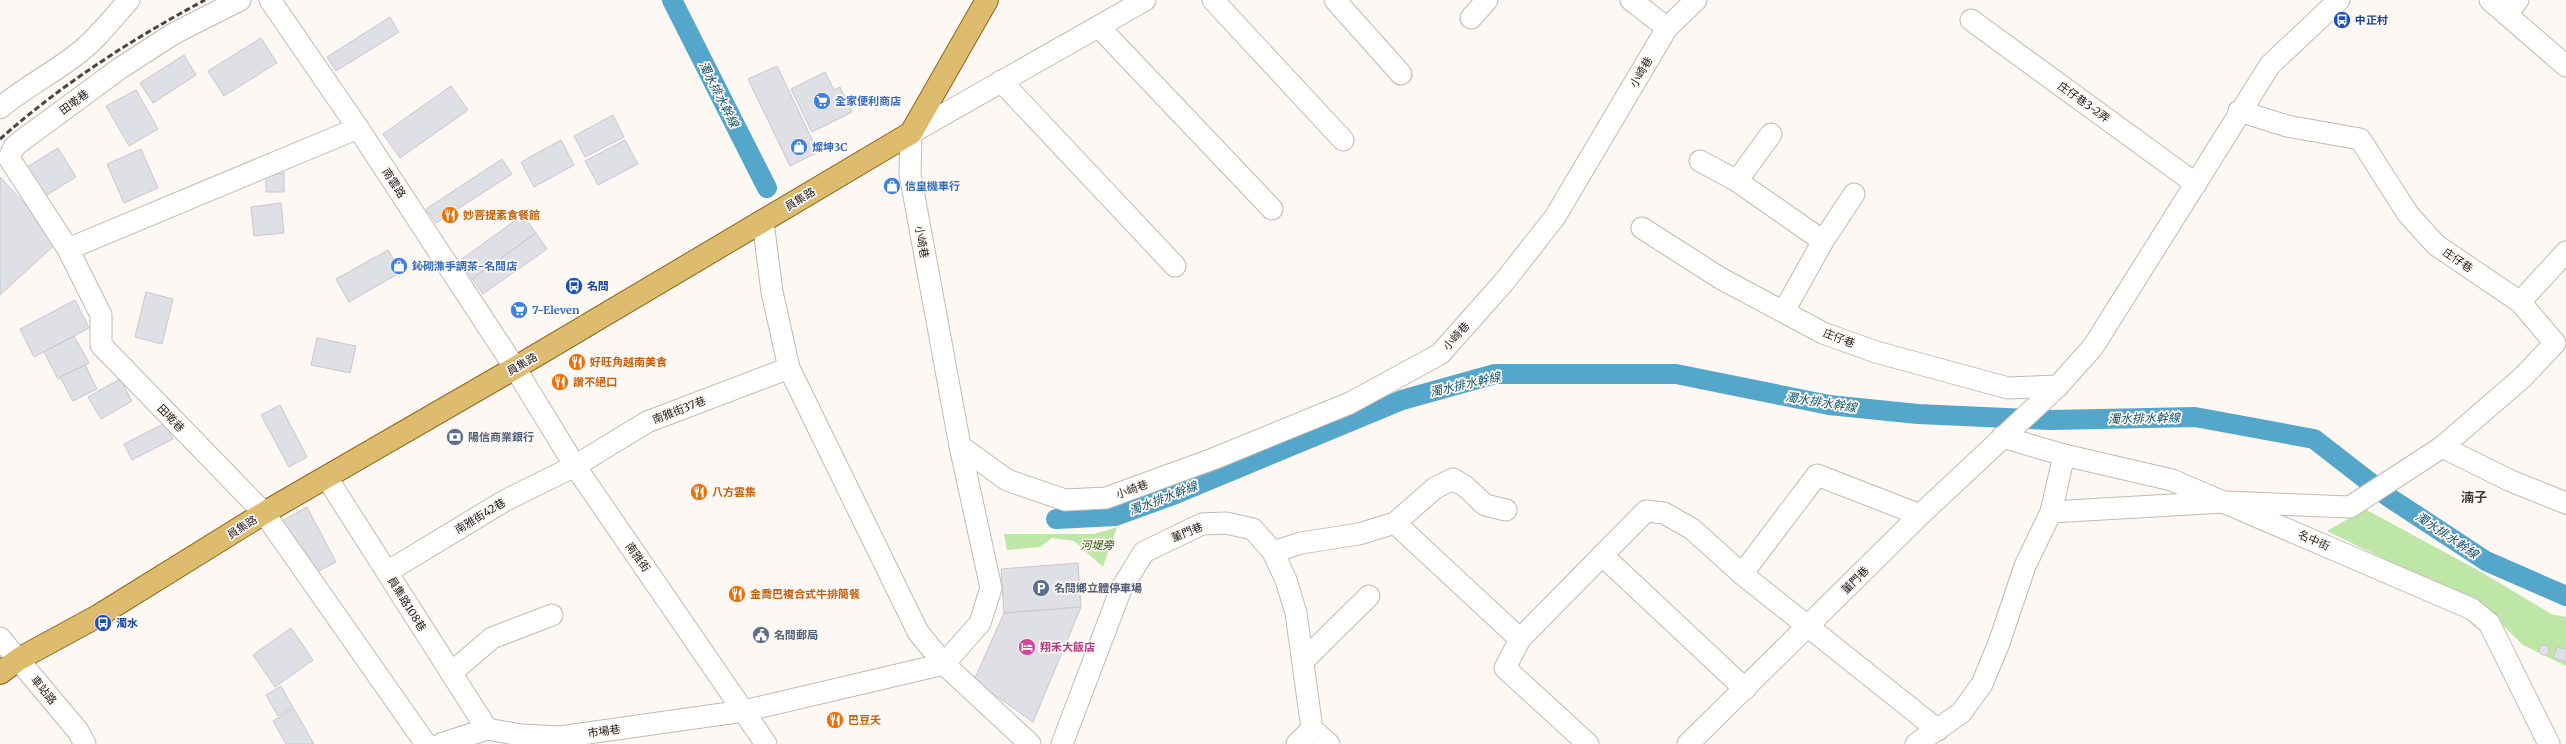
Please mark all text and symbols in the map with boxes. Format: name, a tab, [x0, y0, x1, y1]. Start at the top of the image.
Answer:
bus stop icon: 中正村	[2332, 10, 2352, 30]
place label: 中正村	[2355, 13, 2388, 27]
street label: 小崎巷	[1627, 54, 1655, 90]
water label: 濁水排水幹線	[696, 59, 743, 131]
street label: 庄仔巷3-2弄	[2055, 78, 2113, 126]
street label: 田墘巷	[57, 87, 91, 117]
supermarket icon: 全家便利商店	[812, 91, 832, 111]
place label: 全家便利商店	[835, 94, 901, 108]
shop icon: 燦坤3C	[789, 137, 809, 157]
place label: 燦坤3C	[812, 140, 848, 154]
street label: 南雲路	[379, 165, 409, 201]
shop icon: 信皇機車行	[882, 176, 902, 196]
place label: 信皇機車行	[905, 179, 960, 193]
street label: 員集路	[782, 185, 818, 213]
restaurant icon: 妙菩提素食餐館	[440, 205, 460, 225]
place label: 妙菩提素食餐館	[463, 208, 540, 222]
street label: 小崎巷	[912, 225, 932, 259]
street label: 庄仔巷	[2440, 245, 2476, 275]
shop icon: 鈊砌潗手調茶-名間店	[389, 256, 409, 276]
place label: 鈊砌潗手調茶-名間店	[412, 259, 517, 273]
bus stop icon: 名間	[564, 276, 584, 296]
place label: 名間	[587, 279, 609, 293]
supermarket icon: 7-Eleven	[509, 300, 529, 320]
place label: 7-Eleven	[532, 303, 580, 317]
street label: 小崎巷	[1440, 319, 1472, 353]
street label: 庄仔巷	[1821, 326, 1857, 350]
street label: 員集路	[504, 350, 540, 378]
restaurant icon: 好旺角越南美食	[567, 352, 587, 372]
place label: 好旺角越南美食	[590, 355, 667, 369]
water label: 濁水排水幹線	[1428, 368, 1504, 399]
restaurant icon: 讚不絕口	[550, 372, 570, 392]
place label: 讚不絕口	[573, 375, 617, 389]
water label: 濁水排水幹線	[1784, 389, 1860, 415]
street label: 南雅街37巷	[650, 393, 708, 427]
street label: 田墘巷	[155, 401, 187, 435]
water label: 濁水排水幹線	[2108, 410, 2182, 426]
bank icon: 陽信商業銀行	[445, 427, 465, 447]
place label: 陽信商業銀行	[468, 430, 534, 444]
street label: 小崎巷	[1114, 477, 1150, 501]
water label: 濁水排水幹線	[1127, 477, 1201, 518]
restaurant icon: 八方雲集	[689, 482, 709, 502]
place label: 八方雲集	[712, 485, 756, 499]
district label: 湳子	[2461, 489, 2487, 506]
street label: 南雅街42巷	[452, 495, 508, 537]
water label: 濁水排水幹線	[2413, 509, 2483, 562]
street label: 員集路	[224, 512, 260, 542]
street label: 董門巷	[1169, 519, 1205, 545]
street label: 名中街	[2296, 527, 2332, 553]
park label: 河堤旁	[1081, 538, 1115, 552]
street label: 南雅街	[623, 539, 653, 575]
street label: 董門巷	[1838, 563, 1872, 597]
street label: 員集路108巷	[385, 574, 429, 634]
parking icon: 名間鄉立體停車場	[1031, 578, 1051, 598]
place label: 名間鄉立體停車場	[1054, 581, 1142, 595]
restaurant icon: 金喬巴複合式牛排簡餐	[727, 584, 747, 604]
place label: 金喬巴複合式牛排簡餐	[750, 587, 860, 601]
bus stop icon: 濁水	[93, 613, 113, 633]
place label: 濁水	[116, 616, 138, 630]
public building icon: 名間郵局	[751, 625, 771, 645]
place label: 名間郵局	[774, 628, 818, 642]
hotel icon: 翔禾大飯店	[1017, 637, 1037, 657]
place label: 翔禾大飯店	[1040, 640, 1095, 654]
street label: 車站路	[28, 673, 60, 707]
restaurant icon: 巴豆夭	[825, 710, 845, 730]
place label: 巴豆夭	[848, 713, 881, 727]
street label: 市場巷	[587, 722, 621, 740]

